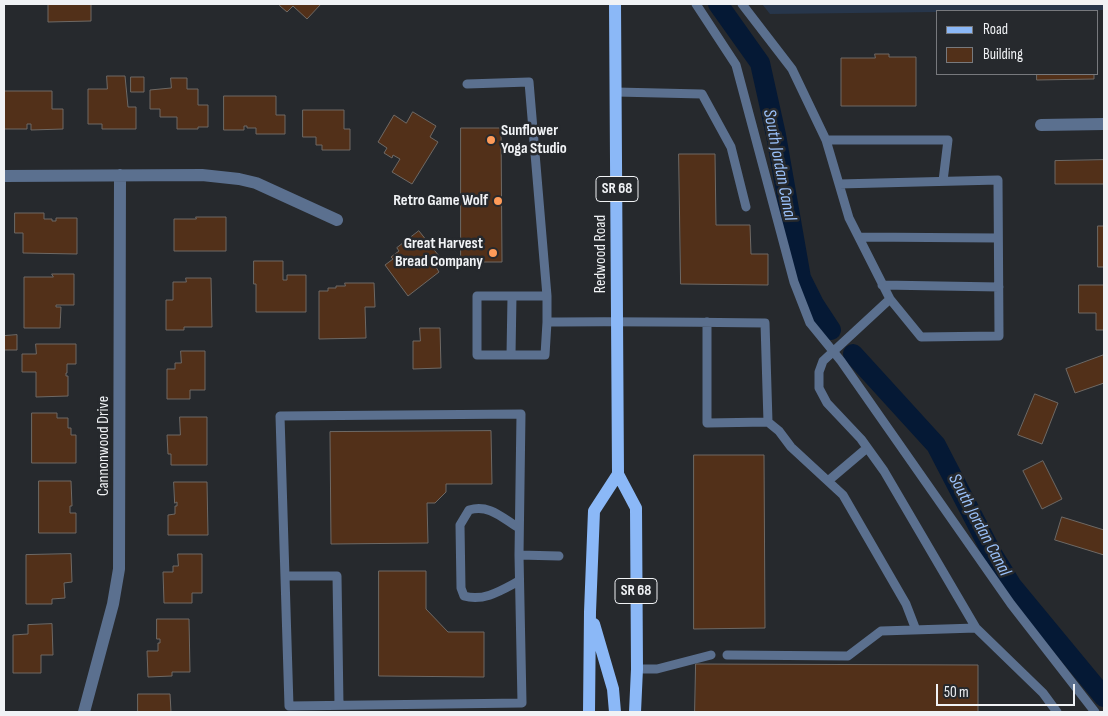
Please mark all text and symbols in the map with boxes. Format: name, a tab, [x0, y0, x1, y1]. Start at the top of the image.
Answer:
legend	[936, 10, 1098, 75]
text: Road	[983, 20, 1008, 39]
text: Building	[983, 45, 1023, 64]
water label: South Jordan Canal	[758, 108, 800, 222]
place label: Sunflower Yoga Studio	[501, 121, 567, 159]
marker: Sunflower Yoga Studio	[485, 134, 497, 146]
road number: SR 68	[596, 176, 638, 202]
place label: Retro Game Wolf	[393, 191, 488, 211]
marker: Retro Game Wolf	[492, 195, 504, 207]
street label: Redwood Road	[591, 215, 611, 293]
place label: Great Harvest Bread Company	[395, 234, 483, 272]
marker: Great Harvest Bread Company	[487, 247, 499, 259]
street label: Cannonwood Drive	[94, 396, 114, 496]
water label: South Jordan Canal	[943, 470, 1015, 580]
road number: SR 68	[615, 578, 657, 604]
scale bar	[938, 674, 1077, 706]
text: 50 m	[944, 683, 969, 702]

